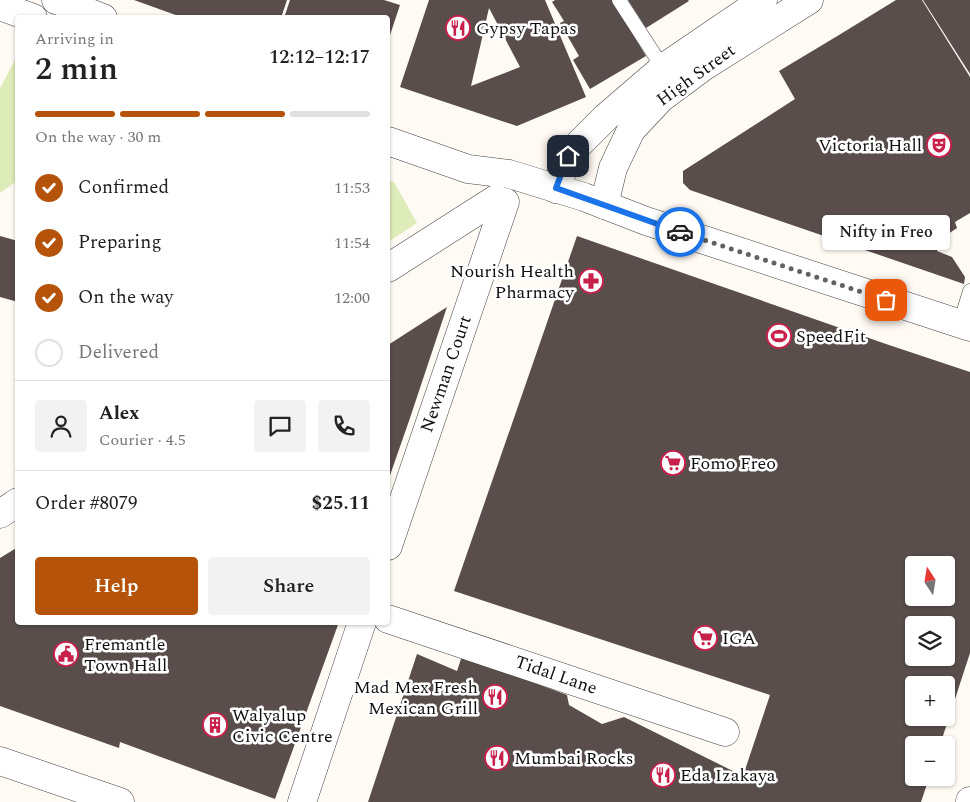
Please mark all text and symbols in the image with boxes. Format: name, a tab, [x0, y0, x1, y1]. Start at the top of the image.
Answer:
restaurant icon: Gypsy Tapas	[445, 15, 471, 41]
place label: Gypsy Tapas	[476, 15, 577, 42]
text: Arriving in	[35, 27, 114, 51]
street label: High Street	[651, 37, 741, 113]
text: 12:12–12:17	[269, 43, 370, 72]
text: 2 min	[35, 45, 118, 94]
text: On the way · 30 m	[35, 125, 161, 149]
place label: Victoria Hall	[818, 132, 922, 159]
theatre icon: Victoria Hall	[926, 132, 952, 158]
pin	[547, 135, 589, 177]
icon: home	[554, 142, 582, 170]
text: Confirmed	[78, 173, 169, 202]
icon: check	[35, 174, 63, 202]
text: 11:53	[334, 176, 370, 200]
courier	[655, 207, 705, 257]
callout: Nifty in Freo	[822, 215, 950, 250]
icon: car	[666, 218, 694, 246]
text: Nifty in Freo	[839, 220, 933, 244]
text: Preparing	[78, 228, 162, 257]
icon: check	[35, 229, 63, 257]
text: 11:54	[334, 231, 370, 255]
place label: Nourish Health Pharmacy	[450, 258, 575, 306]
pharmacy icon: Nourish Health Pharmacy	[578, 268, 604, 294]
pin	[865, 279, 907, 321]
text: On the way	[78, 283, 174, 312]
icon: check	[35, 284, 63, 312]
text: 12:00	[334, 286, 370, 310]
icon: bag	[872, 286, 900, 314]
street label: Newman Court	[413, 312, 479, 436]
sports icon: SpeedFit	[766, 323, 792, 349]
place label: SpeedFit	[796, 323, 866, 350]
text: Delivered	[78, 338, 159, 367]
text: Alex	[99, 399, 140, 428]
button: person	[35, 400, 87, 452]
button: chat	[254, 400, 306, 452]
button: phone	[318, 400, 370, 452]
text: Courier · 4.5	[99, 428, 186, 452]
supermarket icon: Fomo Freo	[660, 450, 686, 476]
place label: Fomo Freo	[690, 450, 776, 477]
text: Order #8079	[35, 489, 138, 518]
text: $25.11	[312, 489, 370, 518]
north arrow	[905, 556, 955, 606]
map controls	[905, 556, 955, 786]
button: Help	[35, 557, 198, 615]
button: Share	[208, 557, 370, 615]
button: layers	[905, 616, 955, 666]
supermarket icon: IGA	[692, 625, 718, 651]
place label: IGA	[722, 625, 756, 652]
place label: Fremantle Town Hall	[84, 631, 167, 679]
public building icon: Fremantle Town Hall	[53, 641, 79, 667]
street label: Tidal Lane	[511, 648, 601, 702]
place label: Mad Mex Fresh Mexican Grill	[354, 674, 478, 722]
button: +	[905, 676, 955, 726]
restaurant icon: Mad Mex Fresh Mexican Grill	[482, 684, 508, 710]
place label: Walyalup Civic Centre	[232, 702, 333, 750]
building icon: Walyalup Civic Centre	[202, 712, 228, 738]
button: −	[905, 736, 955, 786]
restaurant icon: Mumbai Rocks	[484, 745, 510, 771]
place label: Mumbai Rocks	[514, 745, 634, 772]
restaurant icon: Eda Izakaya	[650, 762, 676, 788]
place label: Eda Izakaya	[680, 762, 776, 789]

